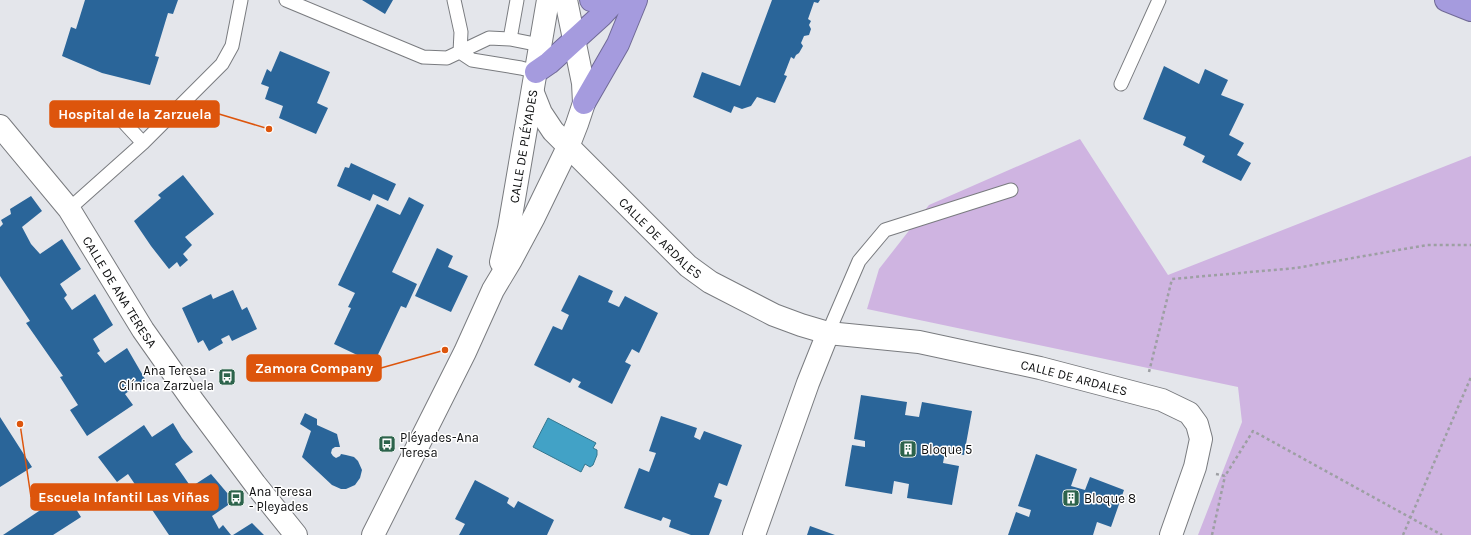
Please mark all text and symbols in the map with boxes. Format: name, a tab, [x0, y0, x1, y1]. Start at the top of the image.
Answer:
street label: CALLE DE PLÉYADES	[506, 88, 541, 204]
callout: Hospital de la Zarzuela	[50, 101, 219, 127]
text: Hospital de la Zarzuela	[58, 106, 212, 123]
street label: CALLE DE ARDALES	[616, 195, 705, 282]
street label: CALLE DE ANA TERESA	[79, 233, 160, 351]
callout: Zamora Company	[247, 355, 381, 381]
street label: CALLE DE ARDALES	[1019, 357, 1129, 399]
text: Zamora Company	[255, 360, 373, 377]
place label: Ana Teresa - Clínica Zarzuela	[119, 363, 214, 393]
bus stop icon: Ana Teresa - Clínica Zarzuela	[217, 367, 237, 387]
place label: Pléyades-Ana Teresa	[400, 430, 479, 460]
bus stop icon: Pléyades-Ana Teresa	[377, 434, 397, 454]
building icon: Bloque 5	[898, 439, 918, 459]
place label: Bloque 5	[921, 442, 972, 458]
callout: Escuela Infantil Las Viñas	[31, 484, 218, 510]
place label: Ana Teresa - Pleyades	[249, 484, 312, 514]
bus stop icon: Ana Teresa - Pleyades	[226, 488, 246, 508]
building icon: Bloque 8	[1061, 488, 1081, 508]
text: Escuela Infantil Las Viñas	[38, 489, 210, 506]
place label: Bloque 8	[1084, 491, 1136, 507]

